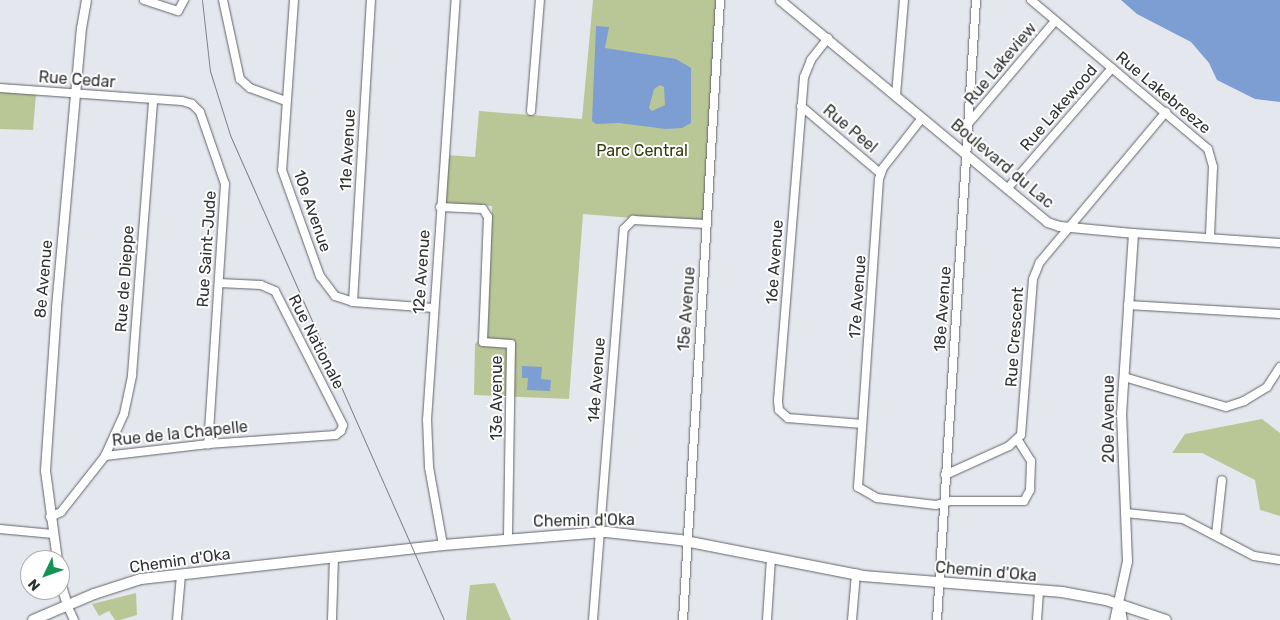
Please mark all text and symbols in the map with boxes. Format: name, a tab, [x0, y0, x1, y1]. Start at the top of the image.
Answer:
street label: Rue Lakeview	[961, 19, 1041, 109]
street label: Rue Lakebreeze	[1112, 48, 1214, 138]
street label: Rue Lakewood	[1016, 61, 1102, 155]
street label: Rue Cedar	[38, 68, 116, 92]
street label: Rue Peel	[819, 101, 881, 157]
street label: 11e Avenue	[336, 108, 360, 192]
street label: Boulevard du Lac	[947, 115, 1057, 213]
park label: Parc Central	[596, 141, 688, 161]
street label: 10e Avenue	[289, 167, 335, 255]
street label: Rue Saint-Jude	[193, 190, 221, 308]
street label: 16e Avenue	[762, 219, 788, 305]
street label: Rue de Dieppe	[112, 225, 138, 333]
street label: 12e Avenue	[409, 229, 435, 315]
street label: 8e Avenue	[31, 239, 57, 319]
street label: 17e Avenue	[845, 254, 871, 340]
street label: 18e Avenue	[930, 265, 956, 353]
street label: 15e Avenue	[674, 266, 700, 352]
street label: Rue Crescent	[1002, 286, 1028, 388]
street label: Rue Nationale	[284, 292, 348, 392]
street label: 14e Avenue	[584, 337, 610, 423]
street label: 13e Avenue	[487, 355, 507, 441]
street label: 20e Avenue	[1099, 375, 1119, 463]
street label: Rue de la Chapelle	[111, 417, 249, 451]
street label: Chemin d'Oka	[533, 511, 635, 531]
street label: Chemin d'Oka	[128, 544, 232, 578]
north arrow	[20, 550, 70, 600]
street label: Chemin d'Oka	[934, 558, 1038, 586]
text: N	[25, 575, 44, 594]

